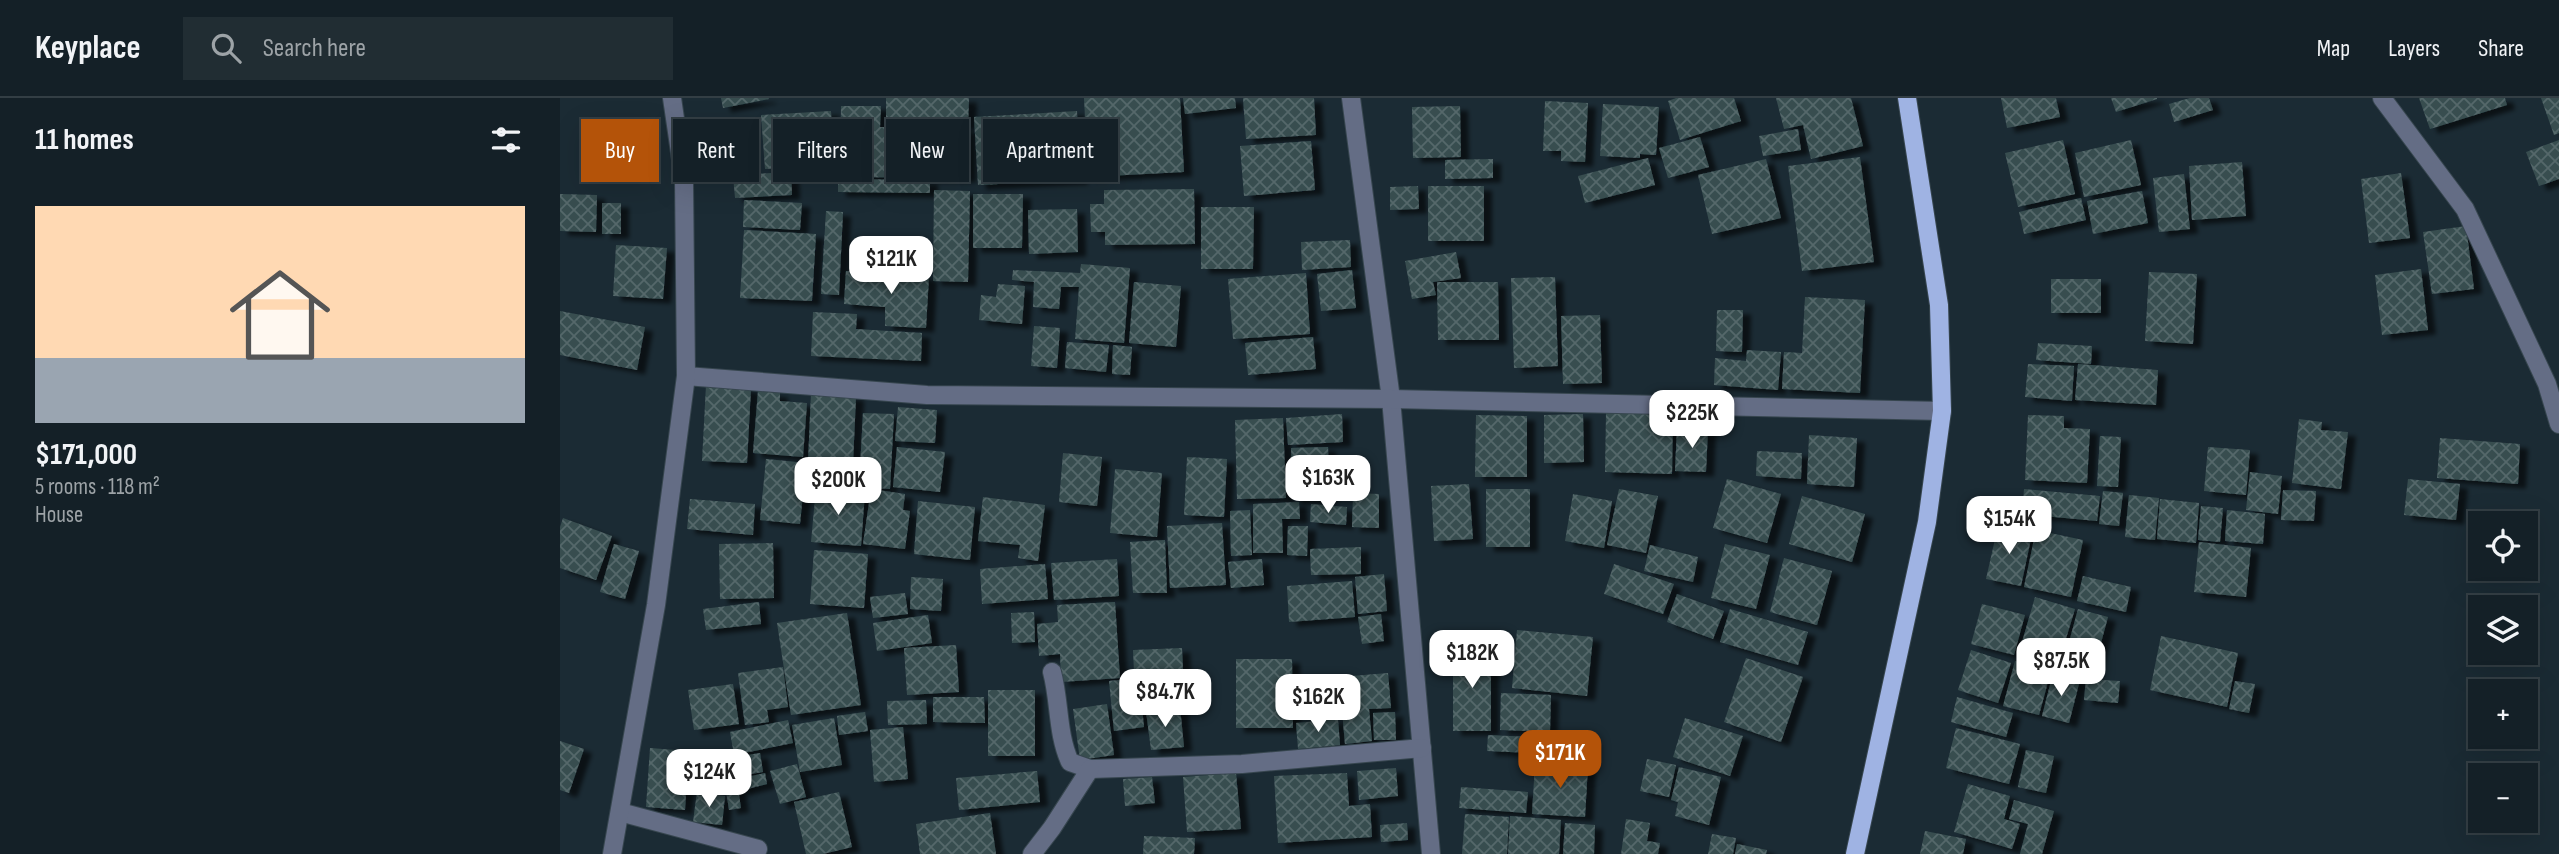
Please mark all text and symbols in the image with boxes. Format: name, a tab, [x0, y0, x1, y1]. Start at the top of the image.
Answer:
search box	[183, 17, 673, 80]
text: Keyplace	[35, 28, 141, 68]
icon: search	[207, 29, 245, 67]
text: Search here	[263, 33, 366, 64]
text: Map	[2317, 34, 2350, 63]
text: Layers	[2388, 34, 2440, 63]
text: Share	[2478, 34, 2524, 63]
chip: Buy	[581, 119, 659, 182]
chip: Rent	[673, 119, 759, 182]
chip: Filters	[773, 119, 872, 182]
chip: New	[886, 119, 969, 182]
chip: Apartment	[983, 119, 1118, 182]
icon: filters	[487, 121, 525, 159]
text: 11 homes	[35, 122, 134, 158]
pin: $121K	[842, 236, 940, 296]
text: $121K	[865, 245, 917, 273]
icon: home	[217, 252, 343, 378]
pin: $225K	[1643, 390, 1741, 450]
text: $225K	[1665, 399, 1719, 427]
text: $171,000	[35, 437, 137, 473]
pin: $163K	[1279, 456, 1377, 515]
pin: $200K	[789, 458, 887, 517]
text: $163K	[1301, 464, 1355, 492]
text: $200K	[810, 466, 866, 494]
text: 5 rooms · 118 m²	[35, 473, 160, 501]
pin: $154K	[1960, 496, 2058, 556]
text: House	[35, 501, 83, 529]
text: $154K	[1983, 505, 2036, 533]
map controls	[2468, 511, 2538, 833]
button: locate	[2468, 511, 2538, 581]
button: layers	[2468, 595, 2538, 665]
pin: $182K	[1423, 630, 1521, 690]
pin: $87.5K	[2004, 638, 2118, 698]
text: $182K	[1445, 639, 1499, 667]
text: $87.5K	[2032, 647, 2090, 675]
pin: $84.7K	[1108, 670, 1222, 729]
pin: $162K	[1269, 674, 1367, 734]
text: $84.7K	[1135, 678, 1195, 706]
button: +	[2468, 679, 2538, 749]
text: $162K	[1291, 683, 1345, 711]
pin: $171K	[1511, 730, 1609, 790]
text: $171K	[1534, 739, 1586, 767]
pin: $124K	[660, 750, 758, 809]
text: $124K	[682, 758, 736, 786]
button: −	[2468, 763, 2538, 833]

